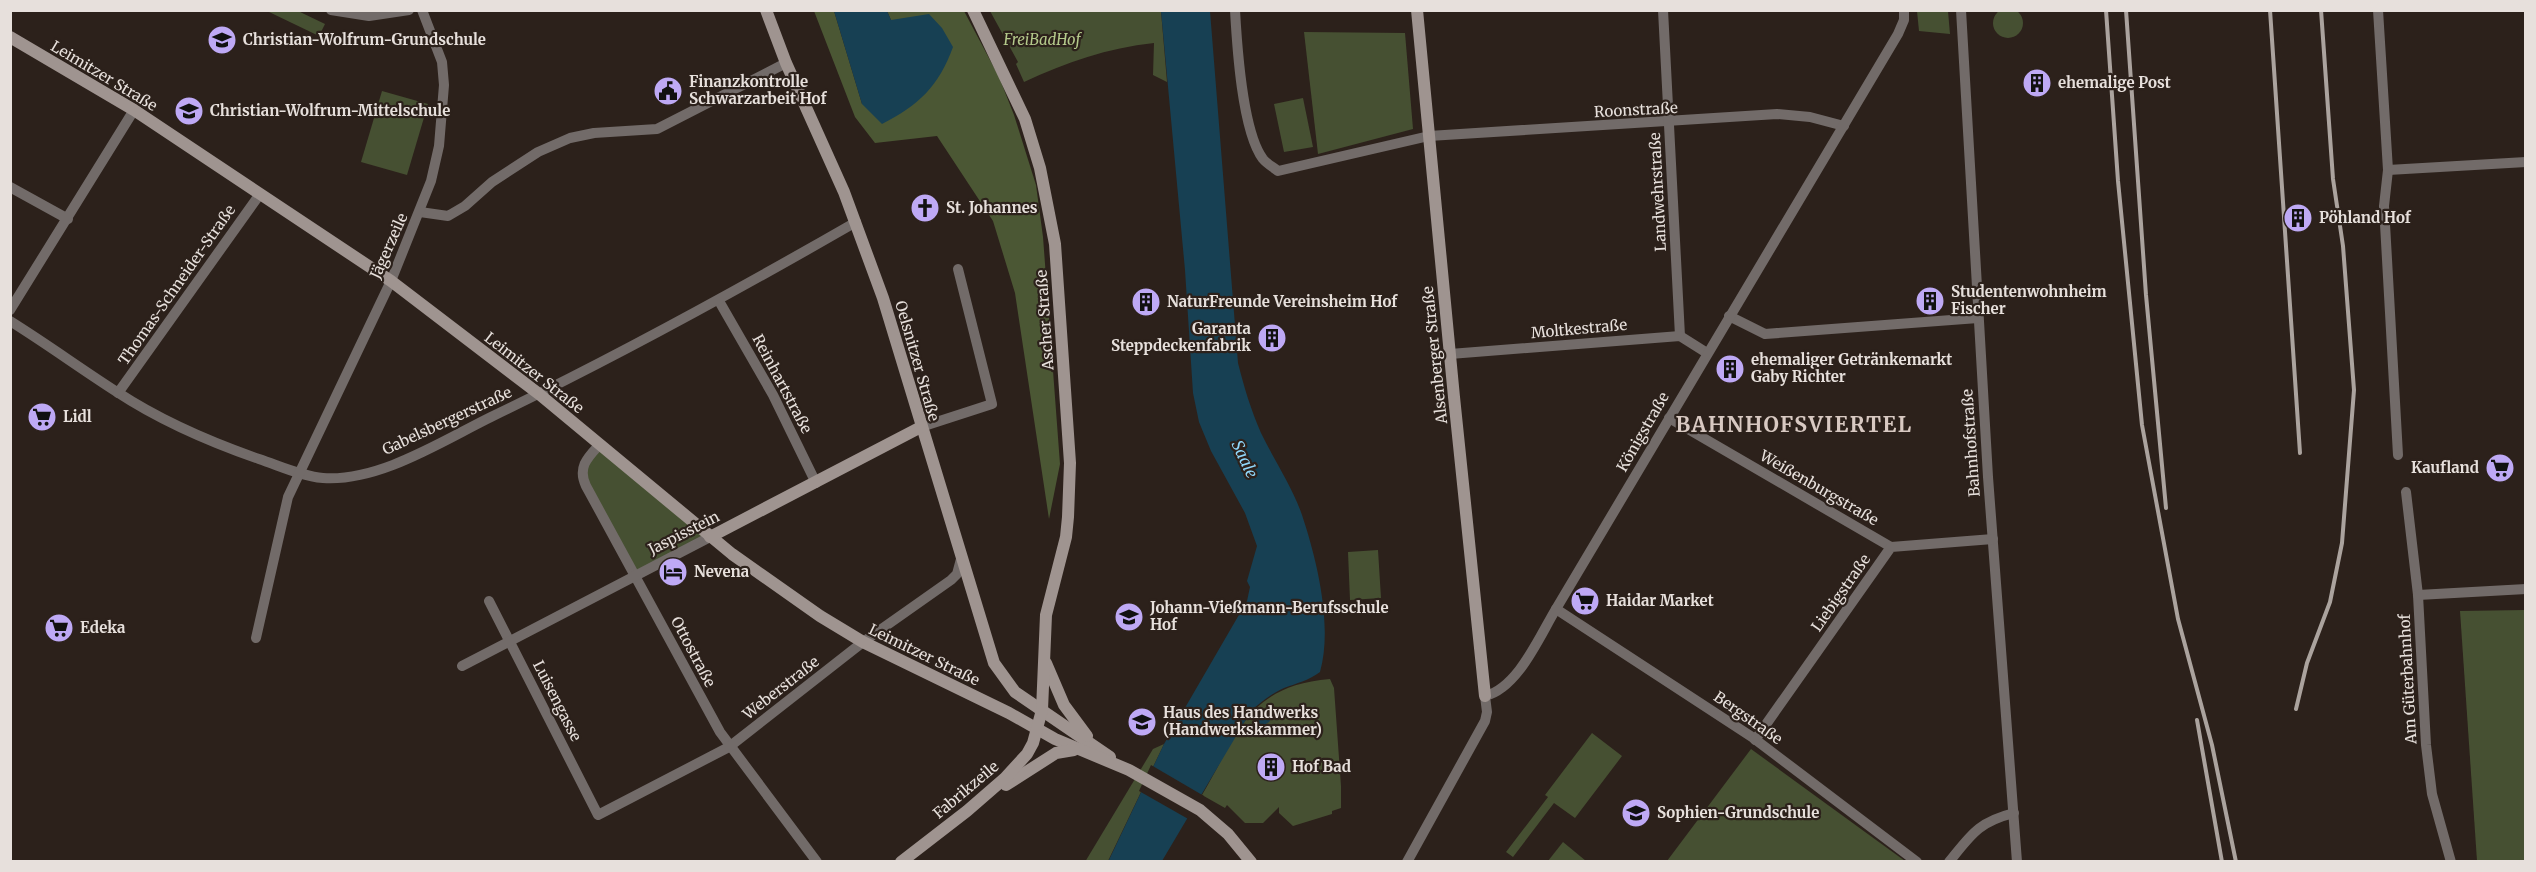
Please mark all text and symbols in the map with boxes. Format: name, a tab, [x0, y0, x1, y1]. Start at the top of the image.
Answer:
school or university icon: Christian-Wolfrum-Grundschule	[206, 24, 238, 56]
place label: Christian-Wolfrum-Grundschule	[243, 30, 486, 49]
park label: FreiBadHof	[1002, 30, 1082, 49]
street label: Leimitzer Straße	[48, 36, 161, 115]
building icon: ehemalige Post	[2021, 67, 2053, 99]
place label: Finanzkontrolle Schwarzarbeit Hof	[689, 72, 827, 108]
place label: ehemalige Post	[2058, 73, 2171, 92]
public building icon: Finanzkontrolle Schwarzarbeit Hof	[652, 75, 684, 107]
school or university icon: Christian-Wolfrum-Mittelschule	[173, 95, 205, 127]
street label: Roonstraße	[1594, 98, 1679, 121]
place label: Christian-Wolfrum-Mittelschule	[210, 101, 450, 120]
street label: Landwehrstraße	[1645, 132, 1670, 252]
church icon: St. Johannes	[909, 192, 941, 224]
place label: St. Johannes	[946, 198, 1038, 217]
street label: Thomas-Schneider-Straße	[114, 201, 239, 368]
building icon: Pöhland Hof	[2282, 202, 2314, 234]
place label: Pöhland Hof	[2319, 208, 2412, 227]
street label: Jägerzeile	[365, 210, 412, 283]
street label: Ascher Straße	[1032, 269, 1058, 372]
place label: Studentenwohnheim Fischer	[1951, 282, 2107, 318]
street label: Alsenberger Straße	[1418, 285, 1451, 426]
building icon: Studentenwohnheim Fischer	[1914, 285, 1946, 317]
building icon: NaturFreunde Vereinsheim Hof	[1130, 286, 1162, 318]
place label: NaturFreunde Vereinsheim Hof	[1167, 292, 1398, 311]
street label: Oelsnitzer Straße	[891, 298, 944, 424]
street label: Moltkestraße	[1530, 315, 1628, 342]
place label: Garanta Steppdeckenfabrik	[1111, 319, 1252, 355]
building icon: Garanta Steppdeckenfabrik	[1256, 322, 1288, 354]
street label: Leimitzer Straße	[481, 328, 588, 417]
street label: Reinhartstraße	[748, 331, 817, 437]
place label: ehemaliger Getränkemarkt Gaby Richter	[1751, 350, 1952, 386]
building icon: ehemaliger Getränkemarkt Gaby Richter	[1714, 353, 1746, 385]
street label: Gabelsbergerstraße	[379, 382, 515, 459]
street label: Königstraße	[1612, 388, 1673, 475]
street label: Bahnhofstraße	[1957, 388, 1984, 498]
supermarket icon: Lidl	[26, 401, 58, 433]
place label: Lidl	[63, 407, 92, 426]
district label: BAHNHOFSVIERTEL	[1675, 411, 1913, 438]
water label: Saale	[1228, 437, 1262, 481]
street label: Weißenburgstraße	[1756, 445, 1882, 529]
supermarket icon: Kaufland	[2484, 452, 2516, 484]
place label: Kaufland	[2411, 458, 2479, 477]
street label: Jaspisstein	[644, 507, 723, 559]
street label: Liebigstraße	[1807, 550, 1874, 635]
hotel icon: Nevena	[657, 556, 689, 588]
place label: Nevena	[694, 562, 750, 581]
supermarket icon: Haidar Market	[1569, 585, 1601, 617]
place label: Haidar Market	[1606, 591, 1714, 610]
place label: Johann-Vießmann-Berufsschule Hof	[1149, 598, 1389, 634]
school or university icon: Johann-Vießmann-Berufsschule Hof	[1113, 601, 1145, 633]
supermarket icon: Edeka	[43, 612, 75, 644]
street label: Am Güterbahnhof	[2395, 612, 2420, 746]
street label: Ottostraße	[667, 613, 720, 690]
place label: Edeka	[80, 618, 126, 637]
street label: Leimitzer Straße	[866, 620, 983, 690]
street label: Weberstraße	[738, 652, 823, 724]
street label: Luisengasse	[529, 657, 586, 744]
street label: Bergstraße	[1710, 687, 1786, 748]
place label: Haus des Handwerks (Handwerkskammer)	[1163, 703, 1322, 739]
school or university icon: Haus des Handwerks (Handwerkskammer)	[1126, 706, 1158, 738]
building icon: Hof Bad	[1255, 751, 1287, 783]
street label: Fabrikzeile	[929, 757, 1002, 823]
place label: Hof Bad	[1292, 757, 1351, 776]
school or university icon: Sophien-Grundschule	[1620, 797, 1652, 829]
place label: Sophien-Grundschule	[1657, 803, 1819, 822]

